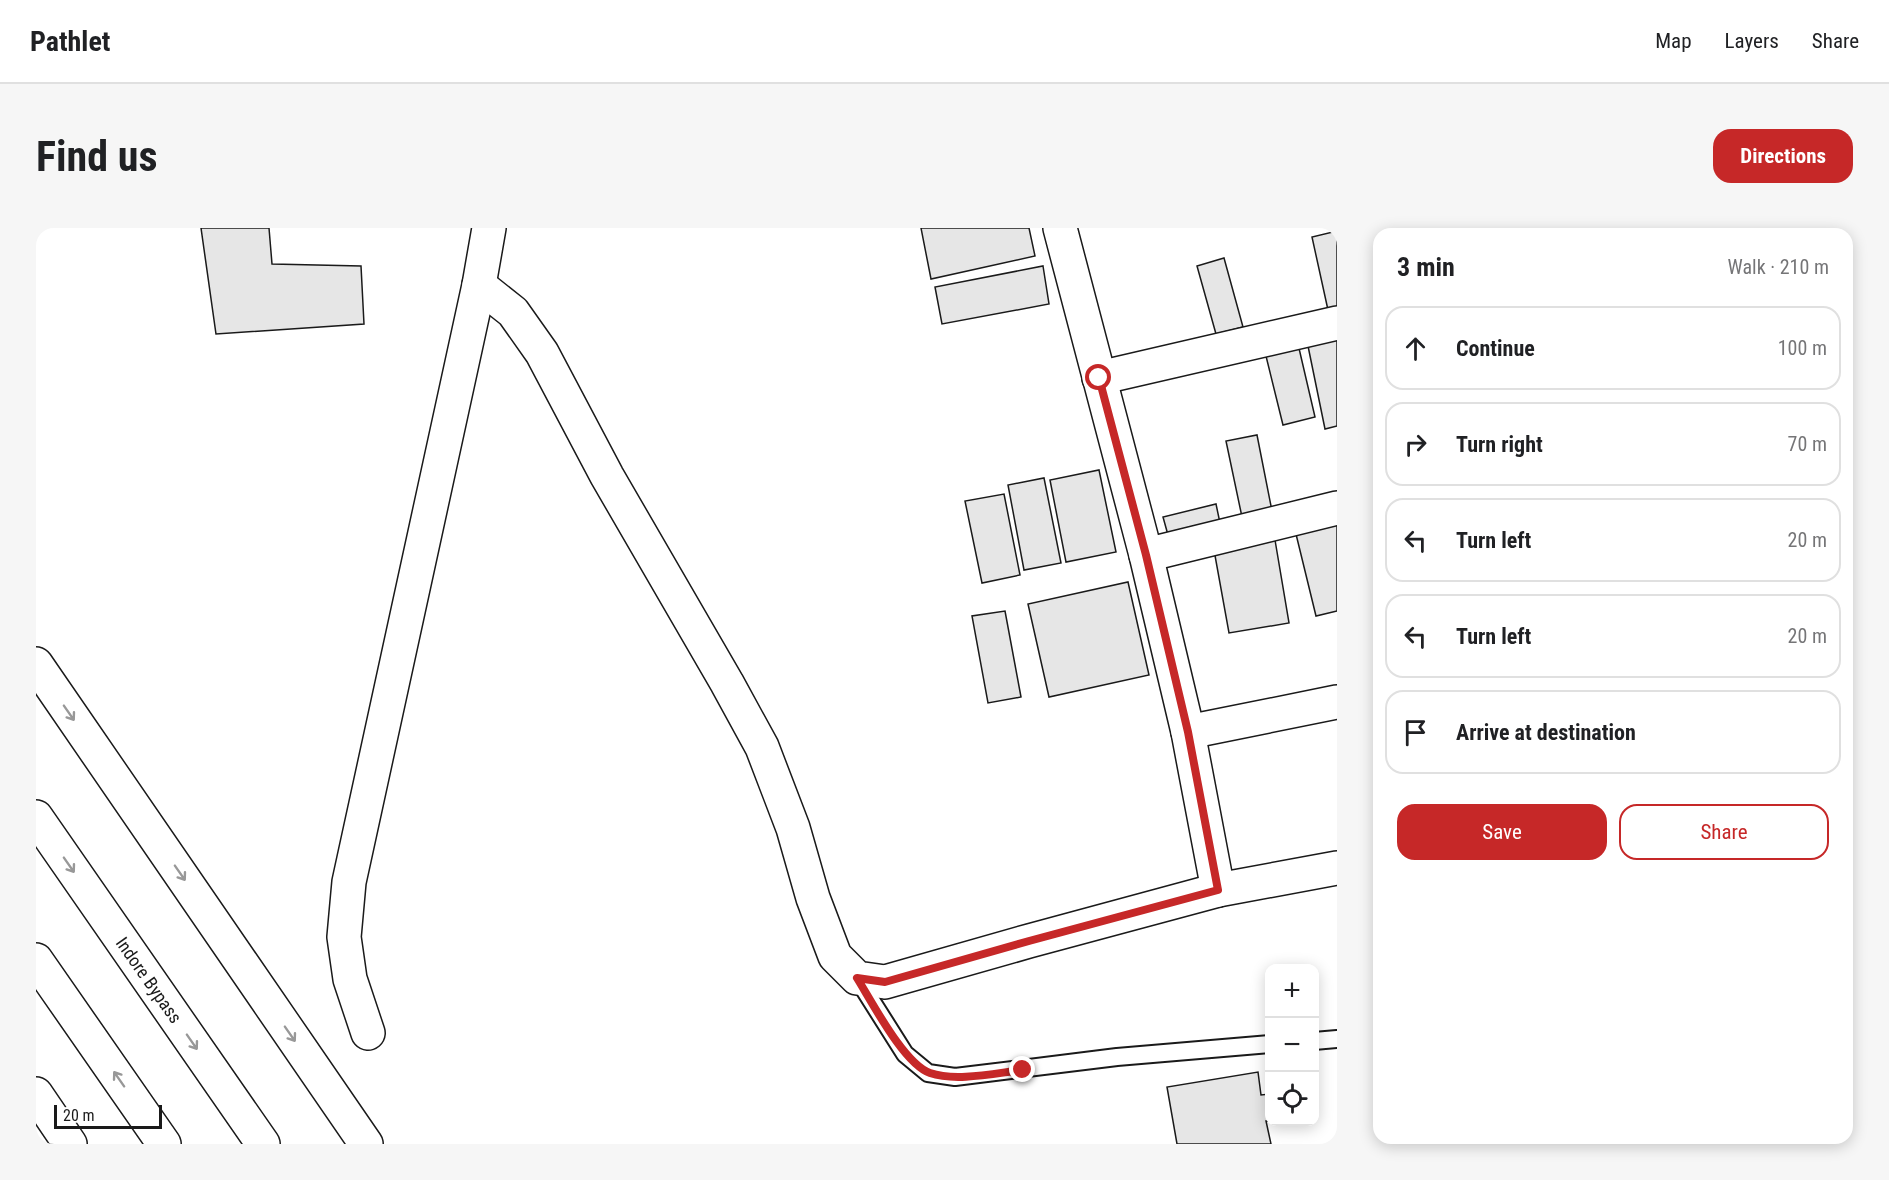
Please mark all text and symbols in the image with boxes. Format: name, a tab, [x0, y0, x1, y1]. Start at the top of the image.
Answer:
text: Pathlet	[30, 25, 110, 58]
text: Map	[1655, 29, 1692, 53]
text: Layers	[1725, 29, 1779, 53]
text: Share	[1812, 29, 1859, 53]
button: Directions	[1713, 129, 1853, 183]
text: Find us	[36, 132, 157, 181]
text: 3 min	[1397, 252, 1455, 282]
text: Walk · 210 m	[1728, 255, 1829, 279]
icon: ahead	[1399, 332, 1432, 365]
text: Continue	[1456, 336, 1535, 361]
text: 100 m	[1778, 336, 1827, 360]
route start	[1085, 364, 1111, 390]
icon: right	[1399, 428, 1432, 461]
text: Turn right	[1456, 432, 1543, 457]
text: 70 m	[1788, 432, 1827, 456]
icon: left	[1399, 524, 1432, 557]
text: Turn left	[1456, 528, 1531, 553]
text: 20 m	[1788, 528, 1827, 552]
icon: left	[1399, 620, 1432, 653]
text: Turn left	[1456, 624, 1531, 649]
text: 20 m	[1788, 624, 1827, 648]
one-way arrow	[63, 704, 75, 720]
icon: arrive	[1399, 716, 1432, 749]
text: Arrive at destination	[1456, 720, 1636, 745]
button: Save	[1397, 804, 1607, 860]
button: Share	[1619, 804, 1829, 860]
one-way arrow	[63, 856, 75, 873]
one-way arrow	[174, 865, 186, 881]
street label: Indore Bypass	[112, 933, 186, 1027]
map controls	[1265, 964, 1319, 1126]
button: +	[1265, 964, 1319, 1018]
button: −	[1265, 1018, 1319, 1072]
one-way arrow	[284, 1025, 296, 1042]
one-way arrow	[186, 1034, 198, 1050]
route end	[1009, 1056, 1035, 1082]
one-way arrow	[113, 1071, 125, 1087]
button: locate	[1265, 1072, 1319, 1126]
scale bar	[54, 1102, 162, 1130]
text: 20 m	[63, 1106, 95, 1125]

